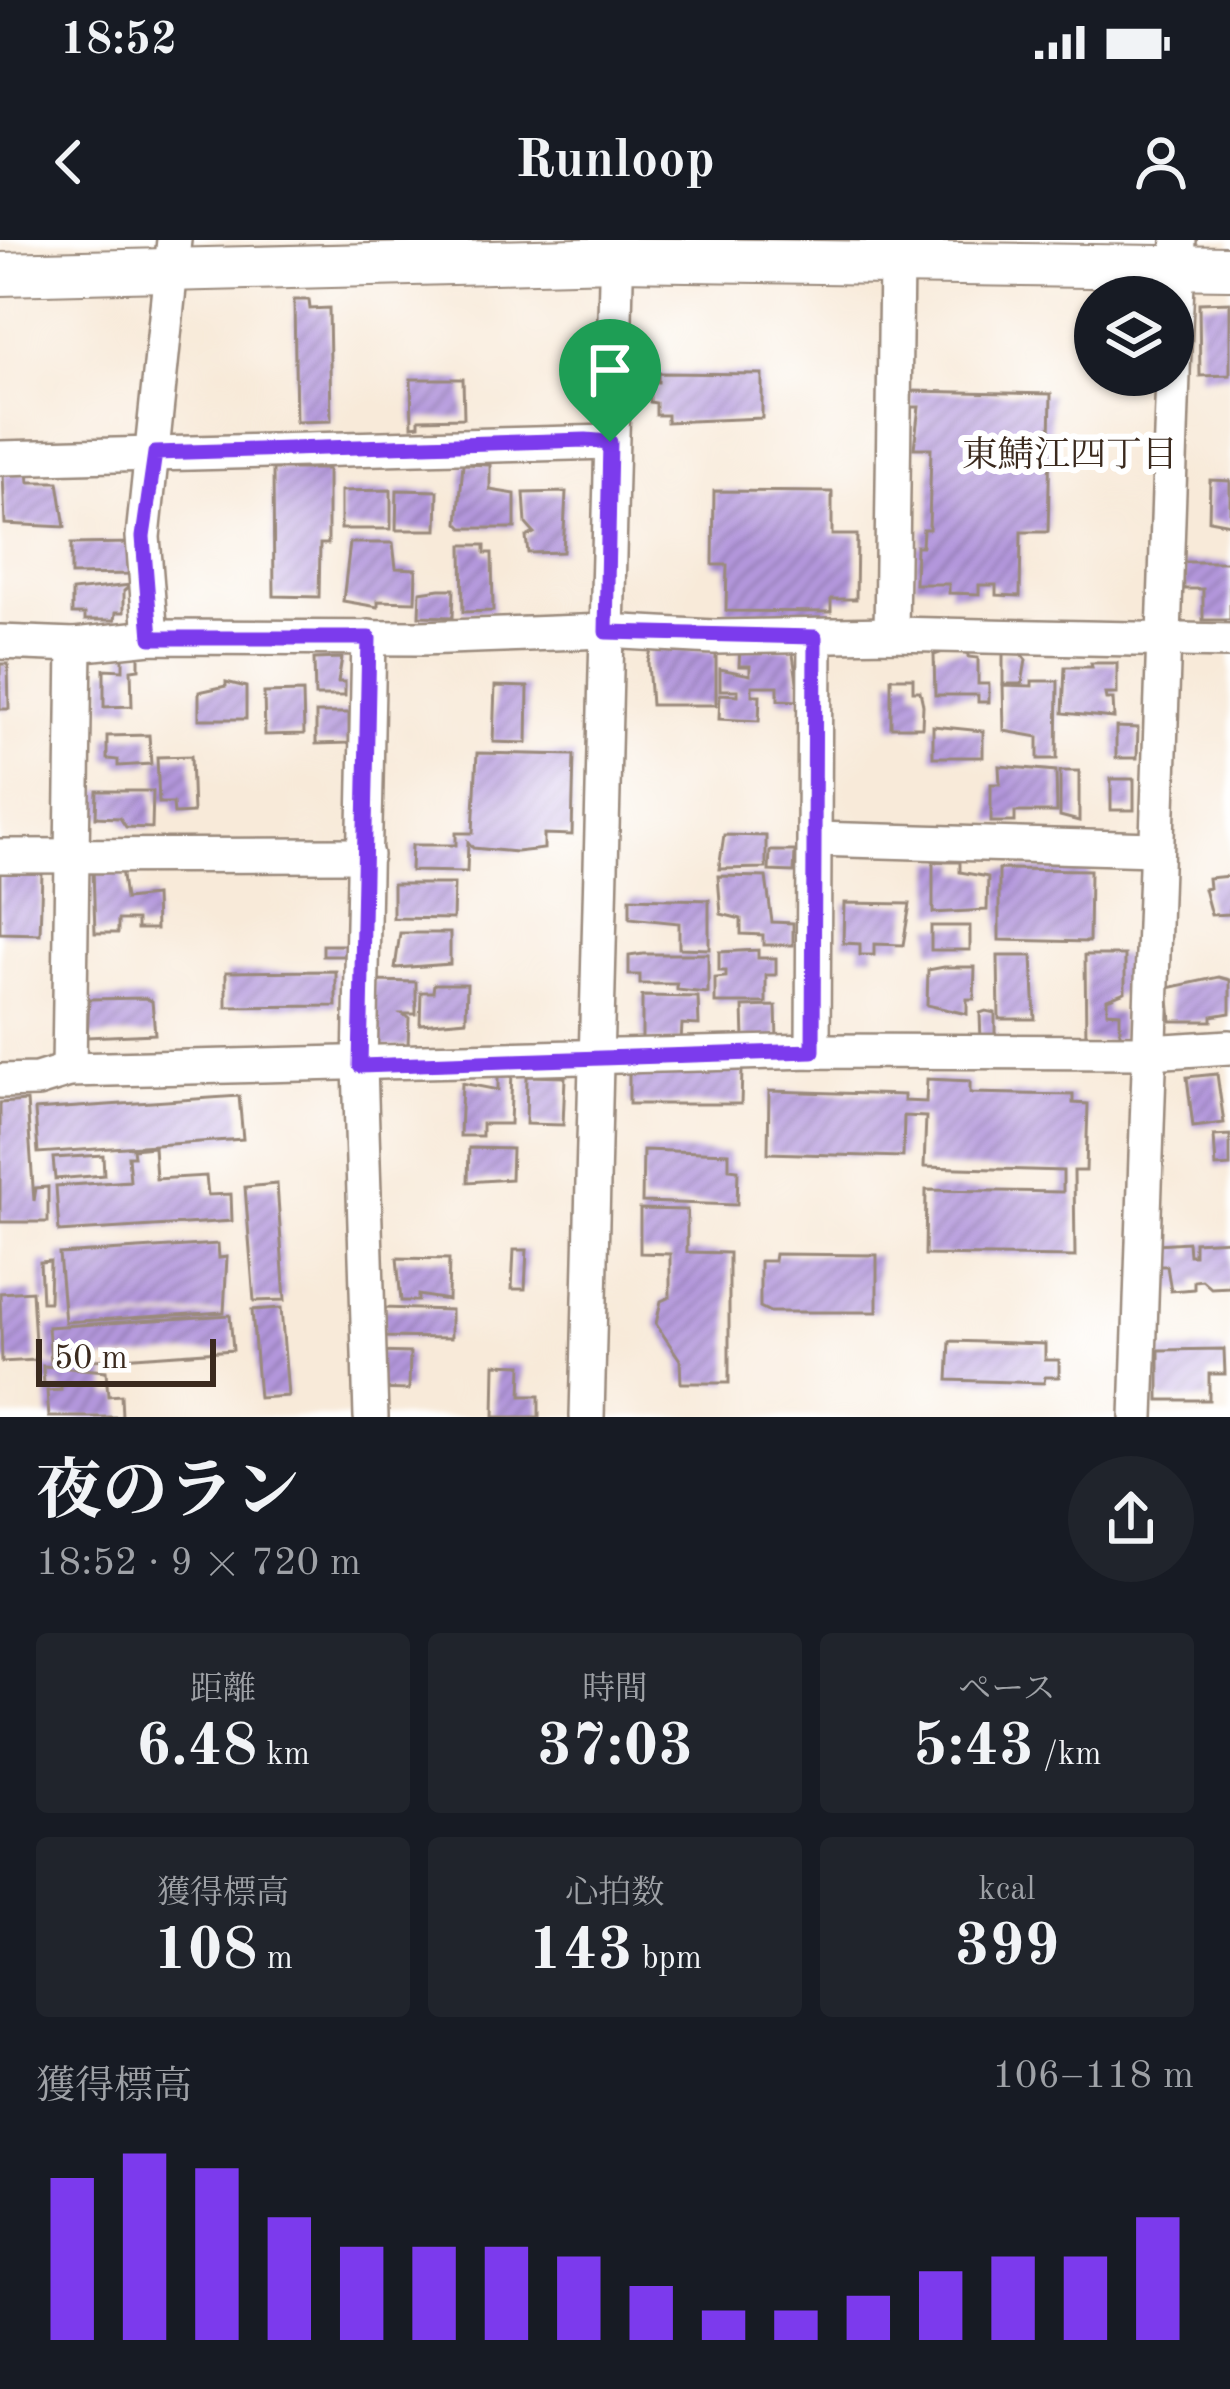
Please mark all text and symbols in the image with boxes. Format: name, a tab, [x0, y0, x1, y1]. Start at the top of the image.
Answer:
text: 18:52	[60, 19, 177, 64]
icon: back	[36, 129, 102, 195]
icon: person	[1128, 129, 1194, 195]
text: Runloop	[515, 135, 715, 189]
map controls	[1074, 276, 1194, 396]
button: layers	[1074, 276, 1194, 396]
pin	[559, 319, 661, 442]
icon: arrive	[577, 337, 643, 403]
district label: 東鯖江四丁目	[962, 435, 1178, 475]
scale bar	[36, 1333, 216, 1386]
text: 50 m	[54, 1343, 128, 1376]
button: share	[1068, 1456, 1194, 1582]
text: 夜のラン	[36, 1462, 300, 1528]
text: 18:52 · 9 × 720 m	[36, 1544, 361, 1583]
text: 距離	[190, 1674, 256, 1707]
text: 時間	[582, 1674, 648, 1707]
text: ペース	[958, 1674, 1056, 1707]
text: 6.48	[136, 1718, 257, 1778]
text: 37:03	[537, 1718, 693, 1778]
text: 5:43	[913, 1718, 1034, 1778]
text: km	[257, 1739, 310, 1772]
text: /km	[1034, 1739, 1101, 1772]
text: kcal	[979, 1874, 1035, 1907]
text: 獲得標高	[157, 1878, 289, 1911]
text: 心拍数	[566, 1878, 665, 1911]
text: 399	[955, 1918, 1059, 1978]
text: 108	[153, 1922, 257, 1982]
text: 143	[528, 1922, 632, 1982]
text: m	[257, 1943, 293, 1976]
text: bpm	[632, 1943, 702, 1976]
text: 106–118 m	[992, 2057, 1194, 2096]
text: 獲得標高	[36, 2068, 192, 2107]

